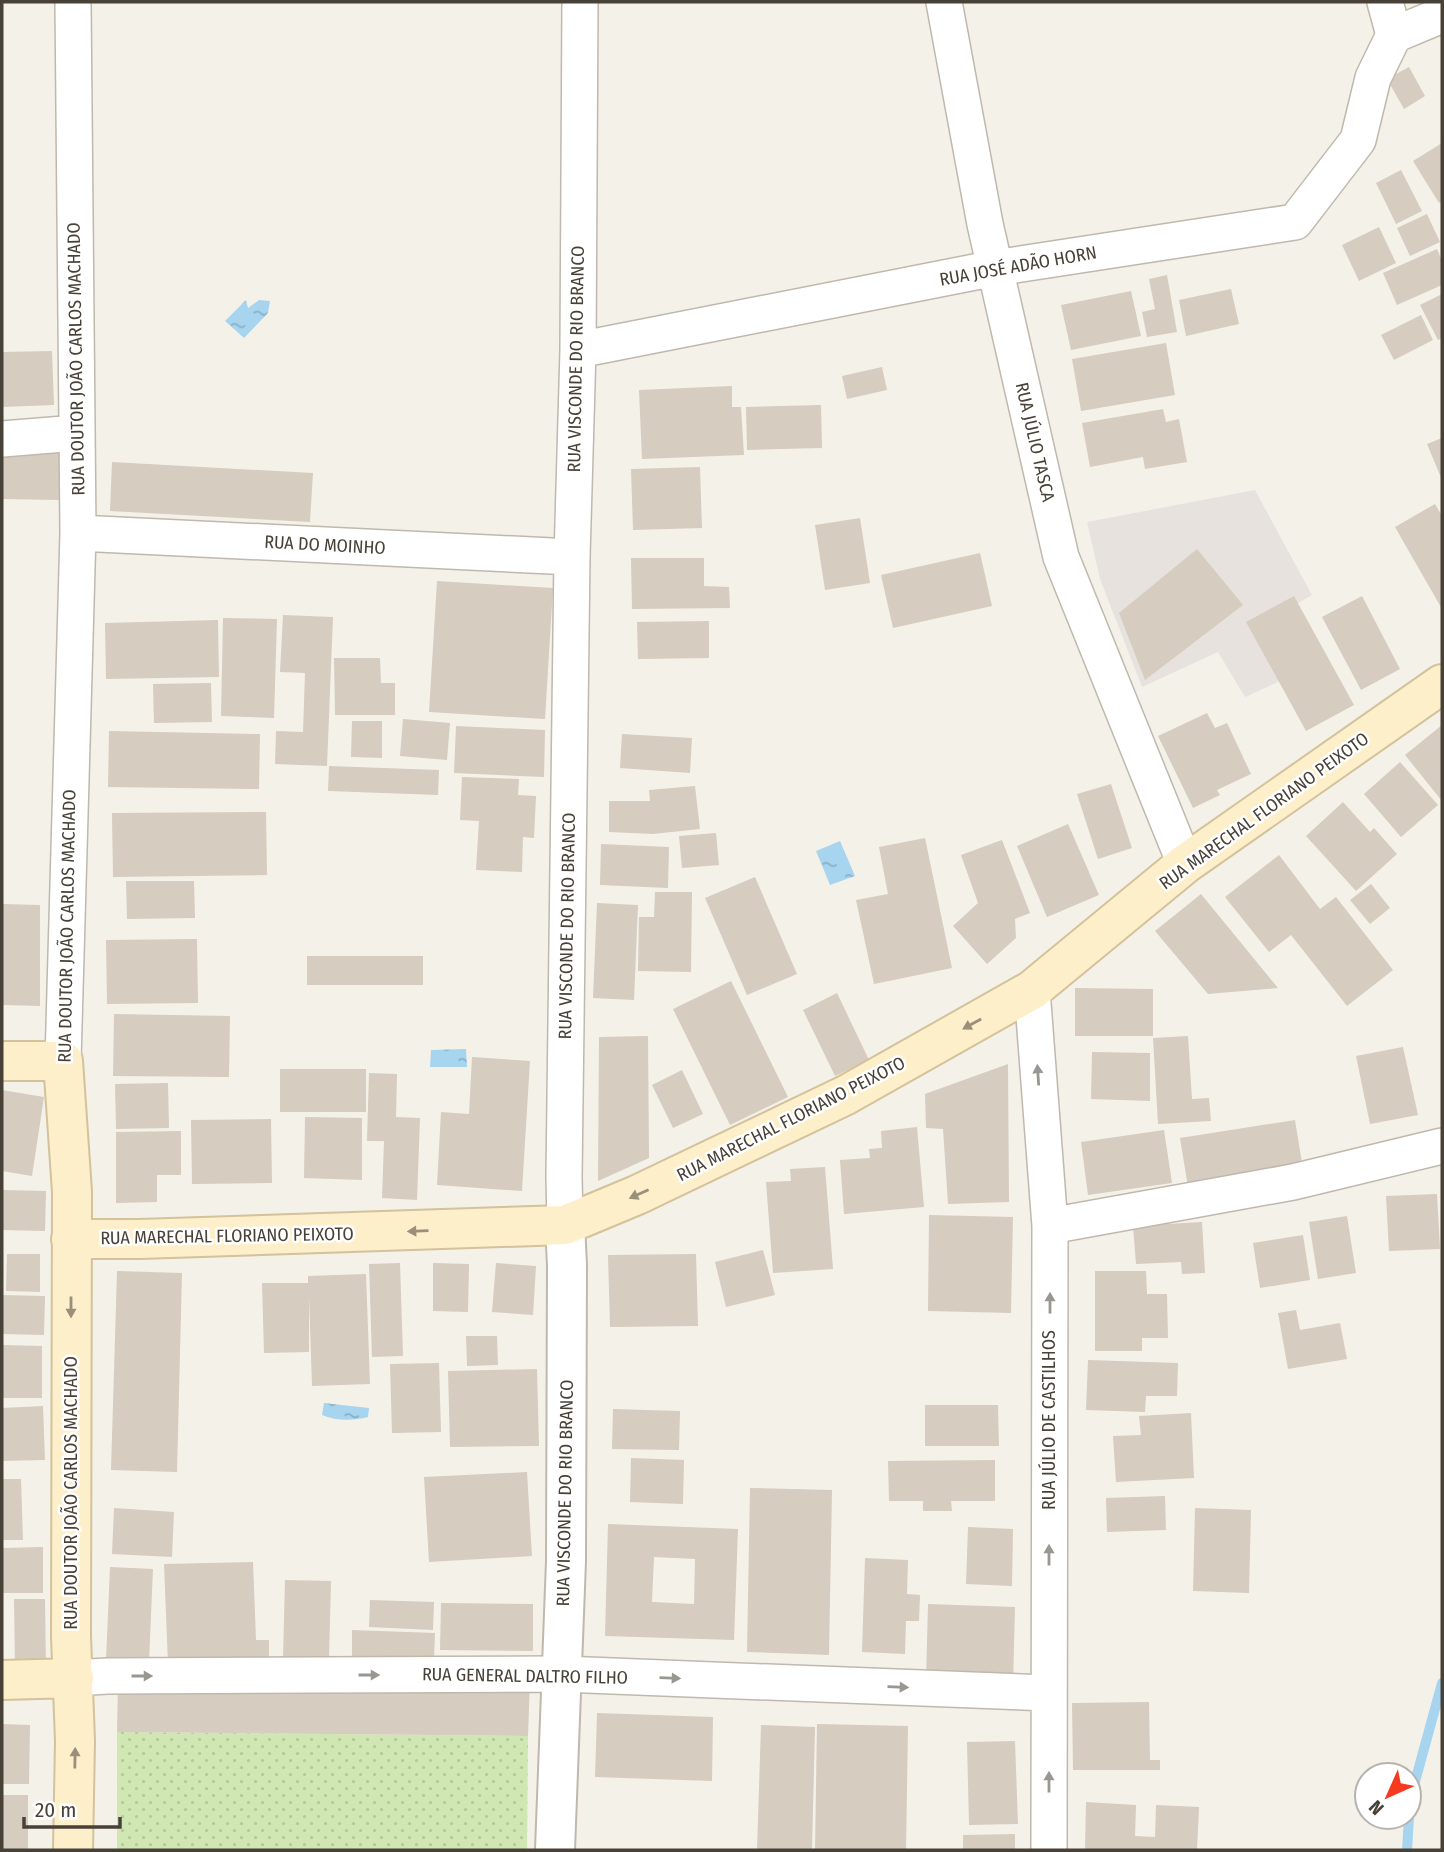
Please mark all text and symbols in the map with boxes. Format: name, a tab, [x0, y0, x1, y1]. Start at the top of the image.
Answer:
street label: RUA DOUTOR JOÃO CARLOS MACHADO	[63, 222, 89, 496]
street label: RUA JOSÉ ADÃO HORN	[938, 240, 1098, 291]
street label: RUA VISCONDE DO RIO BRANCO	[563, 245, 589, 473]
street label: RUA JÚLIO TASCA	[1011, 380, 1061, 504]
street label: RUA DO MOINHO	[264, 531, 386, 559]
street label: RUA MARECHAL FLORIANO PEIXOTO	[1155, 728, 1373, 894]
street label: RUA DOUTOR JOÃO CARLOS MACHADO	[54, 789, 80, 1063]
street label: RUA VISCONDE DO RIO BRANCO	[554, 812, 580, 1040]
one-way arrow	[963, 1018, 982, 1030]
street label: RUA MARECHAL FLORIANO PEIXOTO	[673, 1052, 909, 1186]
one-way arrow	[1032, 1064, 1043, 1086]
one-way arrow	[629, 1188, 649, 1200]
street label: RUA MARECHAL FLORIANO PEIXOTO	[100, 1223, 354, 1249]
one-way arrow	[407, 1225, 429, 1236]
one-way arrow	[1044, 1291, 1055, 1313]
one-way arrow	[65, 1296, 77, 1318]
street label: RUA JÚLIO DE CASTILHOS	[1037, 1330, 1060, 1510]
street label: RUA DOUTOR JOÃO CARLOS MACHADO	[60, 1356, 82, 1630]
street label: RUA VISCONDE DO RIO BRANCO	[552, 1379, 578, 1607]
one-way arrow	[1043, 1543, 1055, 1565]
street label: RUA GENERAL DALTRO FILHO	[422, 1663, 628, 1689]
one-way arrow	[359, 1669, 381, 1681]
one-way arrow	[131, 1670, 153, 1682]
one-way arrow	[659, 1673, 681, 1684]
one-way arrow	[887, 1682, 909, 1693]
one-way arrow	[69, 1746, 81, 1768]
north arrow	[1353, 1761, 1423, 1831]
one-way arrow	[1043, 1771, 1055, 1793]
scale bar	[24, 1786, 121, 1830]
text: N	[1364, 1796, 1388, 1820]
text: 20 m	[35, 1797, 76, 1823]

